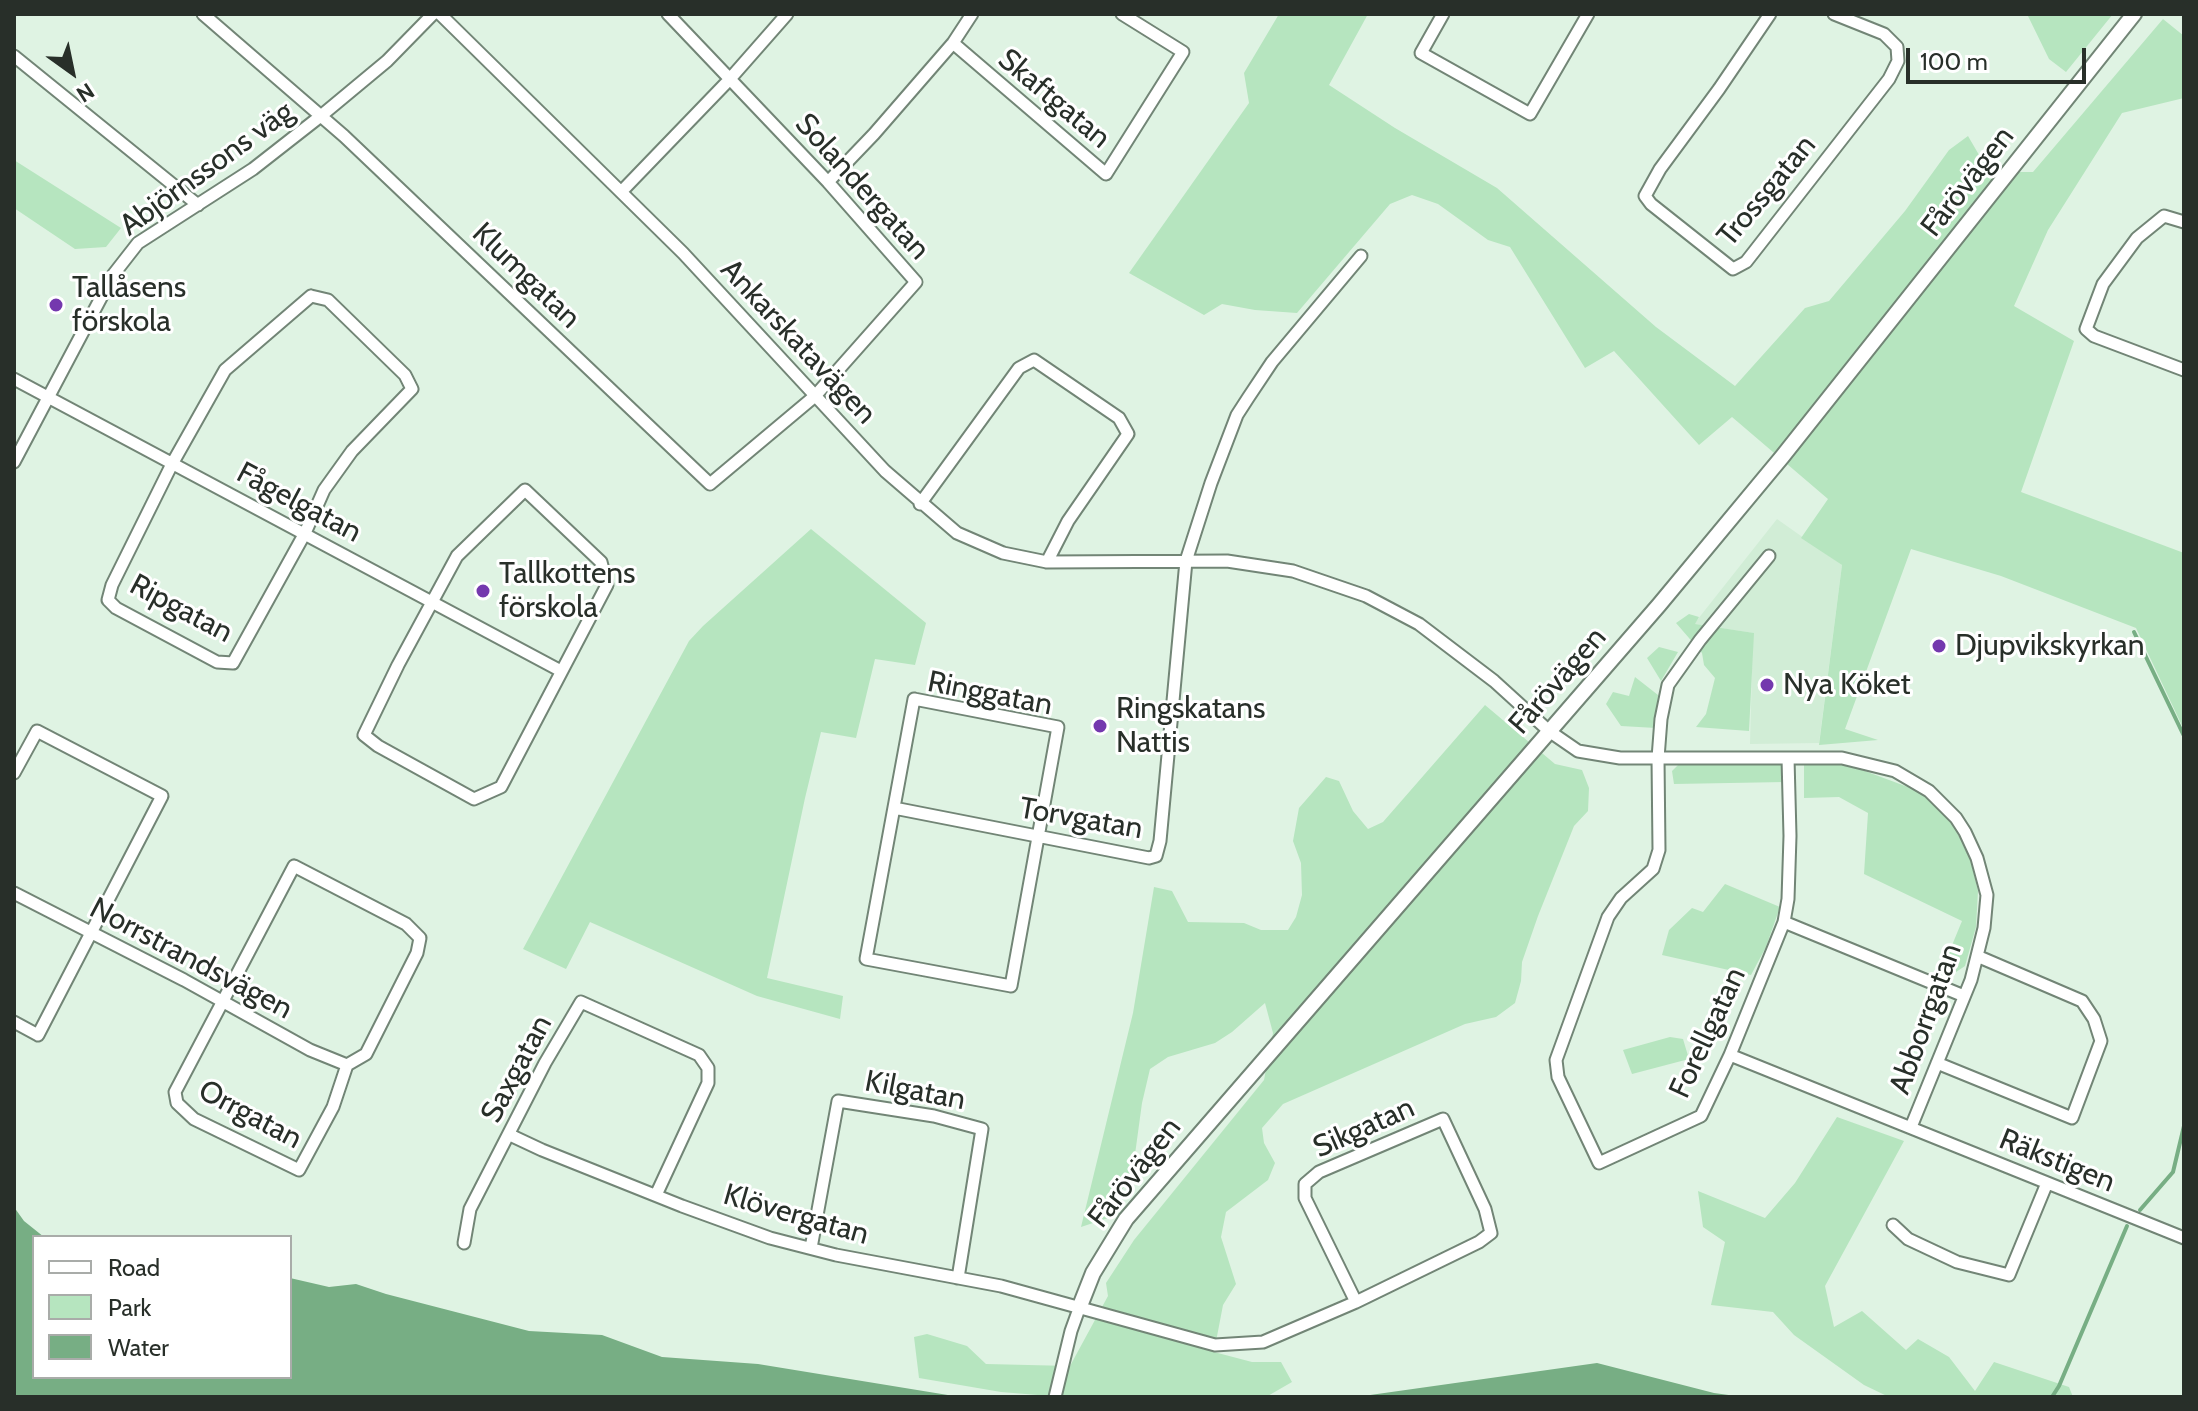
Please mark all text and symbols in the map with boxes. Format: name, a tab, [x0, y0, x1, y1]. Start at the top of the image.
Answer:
north arrow	[32, 32, 112, 112]
scale bar	[1910, 32, 2090, 82]
street label: Skaftgatan	[991, 42, 1117, 156]
text: 100 m	[1920, 47, 1988, 76]
text: N	[71, 77, 99, 108]
street label: Abjörnssons väg	[113, 94, 301, 244]
street label: Solandergatan	[787, 107, 937, 267]
street label: Fårövägen	[1914, 120, 2022, 244]
street label: Trossgatan	[1710, 128, 1824, 254]
street label: Klumgatan	[464, 216, 588, 336]
street label: Ankarskatavägen	[712, 252, 884, 432]
place label: Tallåsens förskola	[72, 270, 186, 340]
marker: Tallåsens förskola	[47, 296, 65, 314]
street label: Fågelgatan	[230, 455, 368, 551]
place label: Tallkottens förskola	[499, 556, 635, 626]
street label: Ripgatan	[123, 567, 239, 651]
marker: Tallkottens förskola	[474, 582, 492, 600]
street label: Fårövägen	[1502, 620, 1614, 742]
place label: Djupvikskyrkan	[1955, 628, 2145, 664]
marker: Djupvikskyrkan	[1930, 637, 1948, 655]
street label: Ringgatan	[925, 664, 1055, 724]
place label: Nya Köket	[1783, 667, 1911, 703]
marker: Nya Köket	[1758, 676, 1776, 694]
place label: Ringskatans Nattis	[1116, 691, 1265, 762]
marker: Ringskatans Nattis	[1091, 717, 1109, 735]
street label: Torvgatan	[1017, 790, 1145, 848]
street label: Norrstrandsvägen	[84, 890, 298, 1028]
street label: Abborrgatan	[1882, 939, 1970, 1099]
street label: Forellgatan	[1662, 962, 1754, 1104]
street label: Saxgatan	[474, 1009, 560, 1129]
street label: Kilgatan	[862, 1064, 968, 1118]
street label: Orrgatan	[192, 1073, 308, 1157]
street label: Sikgatan	[1308, 1090, 1420, 1166]
street label: Fårövägen	[1081, 1111, 1189, 1235]
street label: Räkstigen	[1994, 1122, 2120, 1200]
street label: Klövergatan	[719, 1177, 873, 1253]
legend	[32, 1235, 292, 1379]
text: Road	[108, 1253, 160, 1282]
text: Park	[108, 1293, 151, 1322]
text: Water	[108, 1333, 169, 1362]

